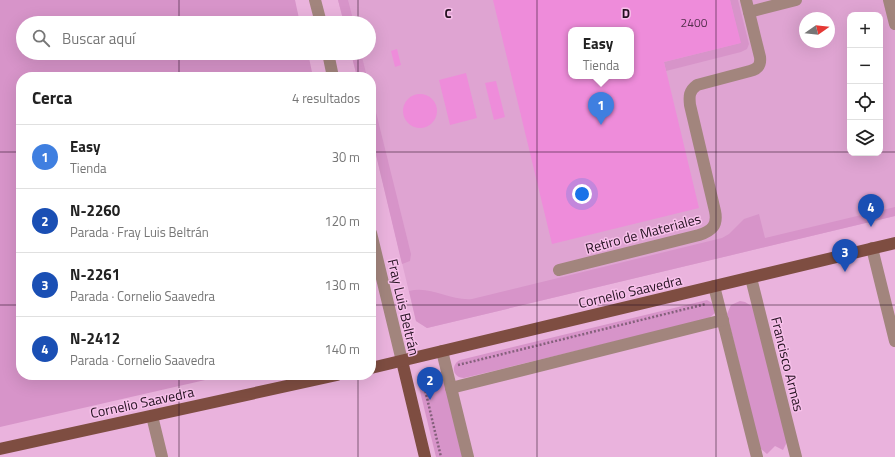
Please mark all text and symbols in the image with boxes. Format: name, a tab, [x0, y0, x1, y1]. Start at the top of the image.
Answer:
text: C	[444, 3, 452, 23]
text: D	[622, 3, 630, 23]
north arrow	[799, 12, 835, 48]
map controls	[847, 12, 883, 156]
button: +	[847, 12, 883, 48]
house number: 2400	[681, 13, 708, 32]
search box	[16, 16, 376, 60]
icon: search	[30, 27, 52, 49]
text: Buscar aquí	[62, 27, 135, 50]
popup	[568, 27, 634, 79]
text: Easy	[583, 32, 613, 55]
button: −	[847, 48, 883, 84]
text: Tienda	[583, 55, 619, 75]
button: locate	[847, 84, 883, 120]
text: Cerca	[32, 85, 72, 111]
text: 4 resultados	[292, 88, 360, 108]
pin: 1	[588, 92, 614, 125]
button: layers	[847, 120, 883, 156]
text: Easy	[70, 135, 100, 158]
text: 1	[41, 147, 49, 167]
text: 30 m	[332, 147, 360, 167]
text: Tienda	[70, 158, 107, 178]
your location	[572, 184, 592, 204]
pin: 4	[858, 194, 884, 227]
text: N-2260	[70, 199, 120, 222]
street label: Retiro de Materiales	[583, 207, 703, 259]
text: 2	[41, 211, 49, 231]
text: 120 m	[324, 211, 360, 231]
text: Parada · Fray Luis Beltrán	[70, 222, 209, 242]
pin: 3	[832, 239, 858, 272]
street label: Fray Luis Beltrán	[383, 257, 425, 357]
text: N-2261	[70, 263, 120, 286]
street label: Cornelio Saavedra	[576, 269, 684, 313]
text: 3	[41, 275, 49, 295]
text: 130 m	[324, 275, 360, 295]
text: Parada · Cornelio Saavedra	[70, 286, 215, 306]
street label: Francisco Armas	[766, 314, 810, 414]
text: N-2412	[70, 327, 120, 350]
text: 4	[41, 339, 49, 359]
text: 140 m	[324, 339, 360, 359]
text: Parada · Cornelio Saavedra	[70, 350, 215, 370]
pin: 2	[417, 367, 443, 400]
street label: Cornelio Saavedra	[88, 381, 196, 423]

